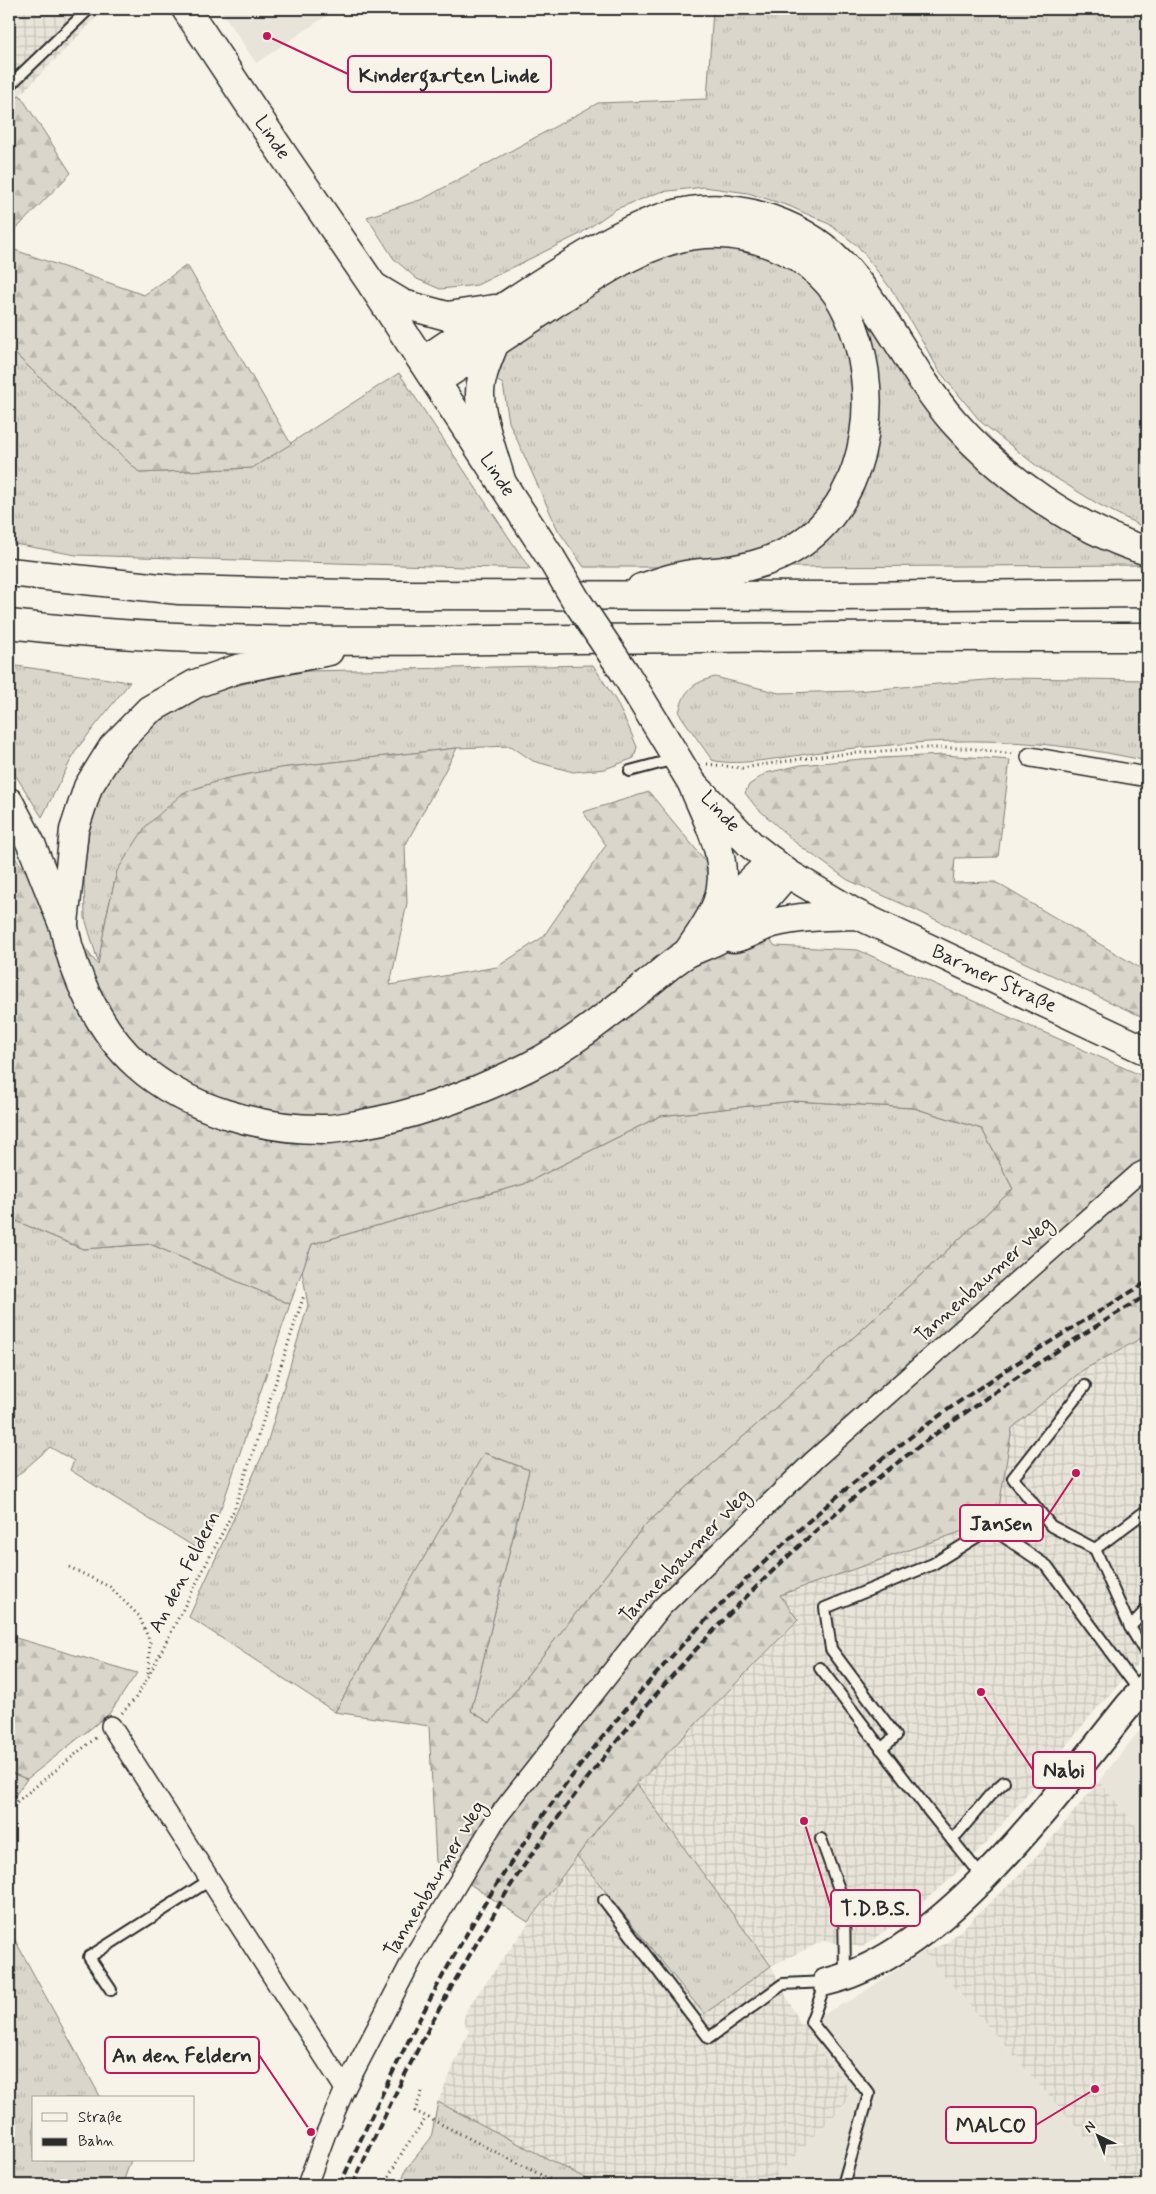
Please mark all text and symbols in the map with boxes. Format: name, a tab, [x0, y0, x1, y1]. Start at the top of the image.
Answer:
callout: Kindergarten Linde	[348, 56, 551, 92]
text: Kindergarten Linde	[358, 62, 540, 92]
street label: Linde	[248, 111, 296, 165]
street label: Linde	[473, 448, 521, 502]
street label: Linde	[694, 785, 746, 839]
street label: Barmer Straße	[927, 938, 1061, 1020]
street label: Tannenbaumer Weg	[909, 1211, 1060, 1350]
street label: Tannenbaumer Weg	[614, 1483, 757, 1630]
callout: Jansen	[960, 1505, 1043, 1541]
street label: An den Feldern	[143, 1506, 227, 1638]
text: Jansen	[969, 1510, 1033, 1538]
callout: Nabi	[1033, 1752, 1095, 1788]
text: Nabi	[1043, 1757, 1085, 1785]
street label: Tannenbaumer Weg	[378, 1796, 493, 1963]
callout: T.D.B.S.	[831, 1890, 920, 1926]
text: T.D.B.S.	[840, 1895, 910, 1923]
callout: An den Feldern	[105, 2037, 259, 2073]
text: An den Feldern	[112, 2042, 252, 2070]
legend	[32, 2096, 195, 2162]
callout: MALCO	[946, 2107, 1036, 2143]
text: Straße	[78, 2108, 122, 2128]
text: MALCO	[956, 2112, 1026, 2140]
north arrow	[1074, 2112, 1124, 2162]
text: N	[1080, 2117, 1099, 2137]
text: Bahn	[78, 2132, 115, 2152]

